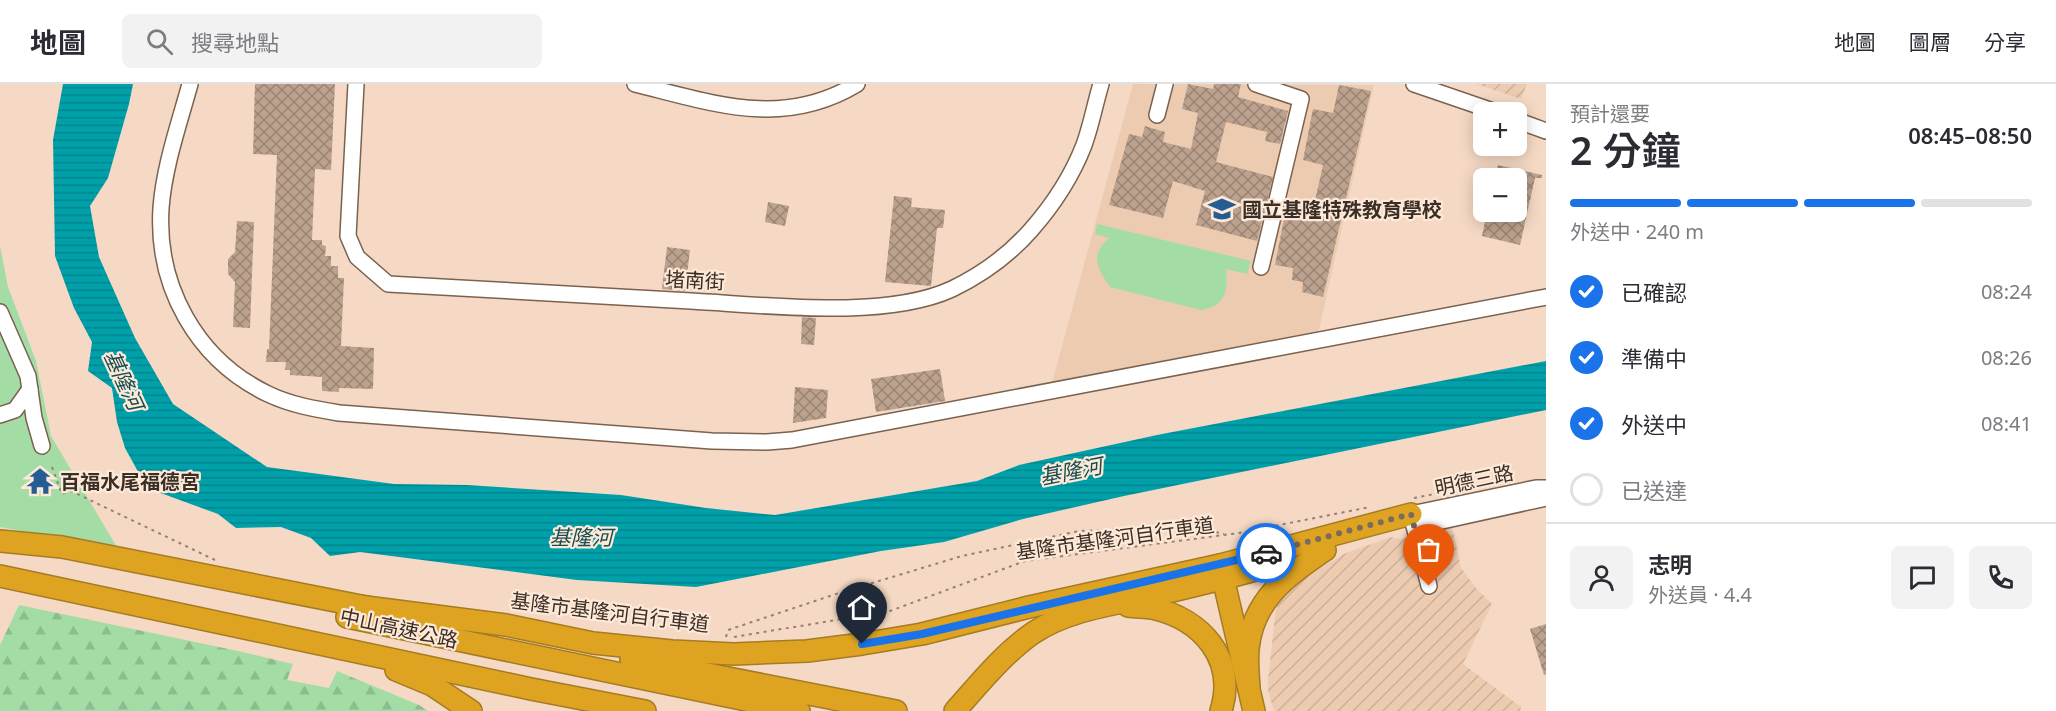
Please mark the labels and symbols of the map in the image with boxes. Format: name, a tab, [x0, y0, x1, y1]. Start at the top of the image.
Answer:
school or university icon: 國立基隆特殊教育學校	[1207, 194, 1237, 224]
place label: 國立基隆特殊教育學校	[1242, 196, 1442, 223]
street label: 堵南街	[664, 265, 726, 295]
water label: 基隆河	[98, 346, 152, 418]
water label: 基隆河	[1037, 450, 1109, 491]
street label: 明德三路	[1432, 458, 1516, 502]
temple icon: 百福水尾福德宮	[25, 466, 55, 496]
place label: 百福水尾福德宮	[60, 468, 200, 495]
street label: 基隆市基隆河自行車道	[1014, 511, 1216, 565]
water label: 基隆河	[550, 523, 616, 551]
courier	[1236, 523, 1296, 583]
pin	[1403, 524, 1454, 586]
pin	[836, 582, 887, 644]
street label: 基隆市基隆河自行車道	[509, 586, 711, 638]
street label: 中山高速公路	[338, 602, 460, 654]

